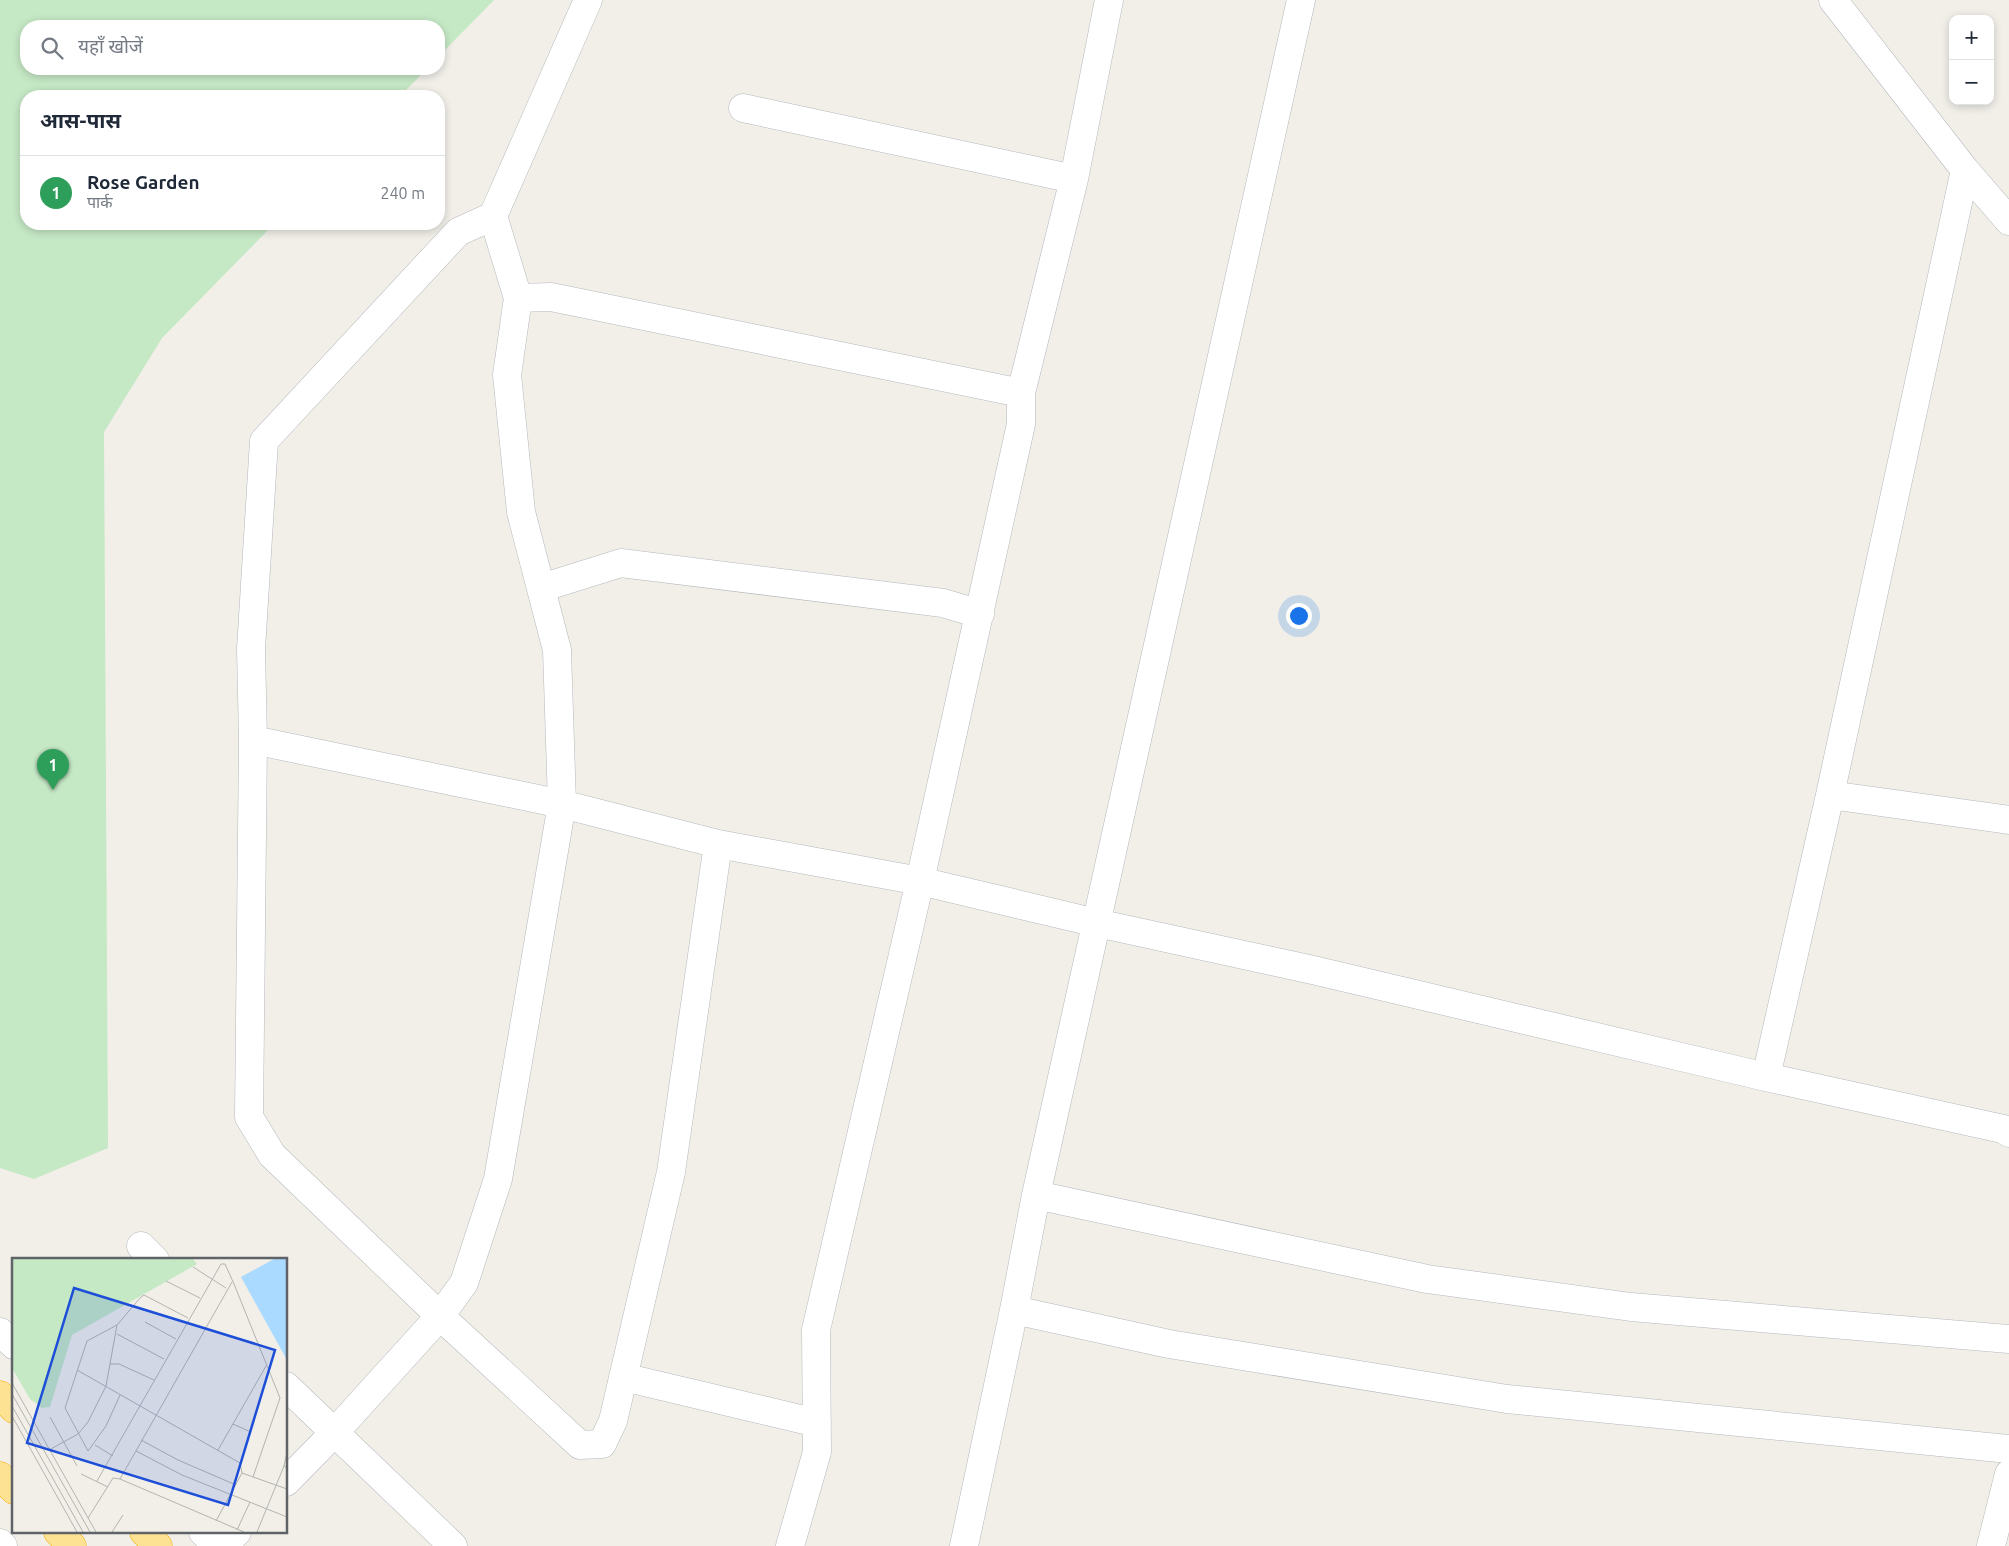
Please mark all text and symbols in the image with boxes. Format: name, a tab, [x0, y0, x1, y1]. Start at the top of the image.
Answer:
map controls	[1949, 15, 1994, 105]
button: +	[1949, 15, 1994, 60]
search box	[20, 20, 445, 75]
icon: search	[38, 34, 66, 62]
text: यहाँ खोजें	[78, 35, 143, 57]
button: −	[1949, 60, 1994, 105]
text: आस-पास	[40, 108, 121, 132]
text: Rose Garden	[87, 171, 200, 193]
text: 1	[51, 184, 61, 202]
text: 240 m	[380, 184, 425, 202]
text: पार्क	[87, 193, 113, 211]
your location	[1286, 603, 1312, 629]
pin: 1	[37, 749, 69, 790]
inset map	[12, 1258, 288, 1534]

